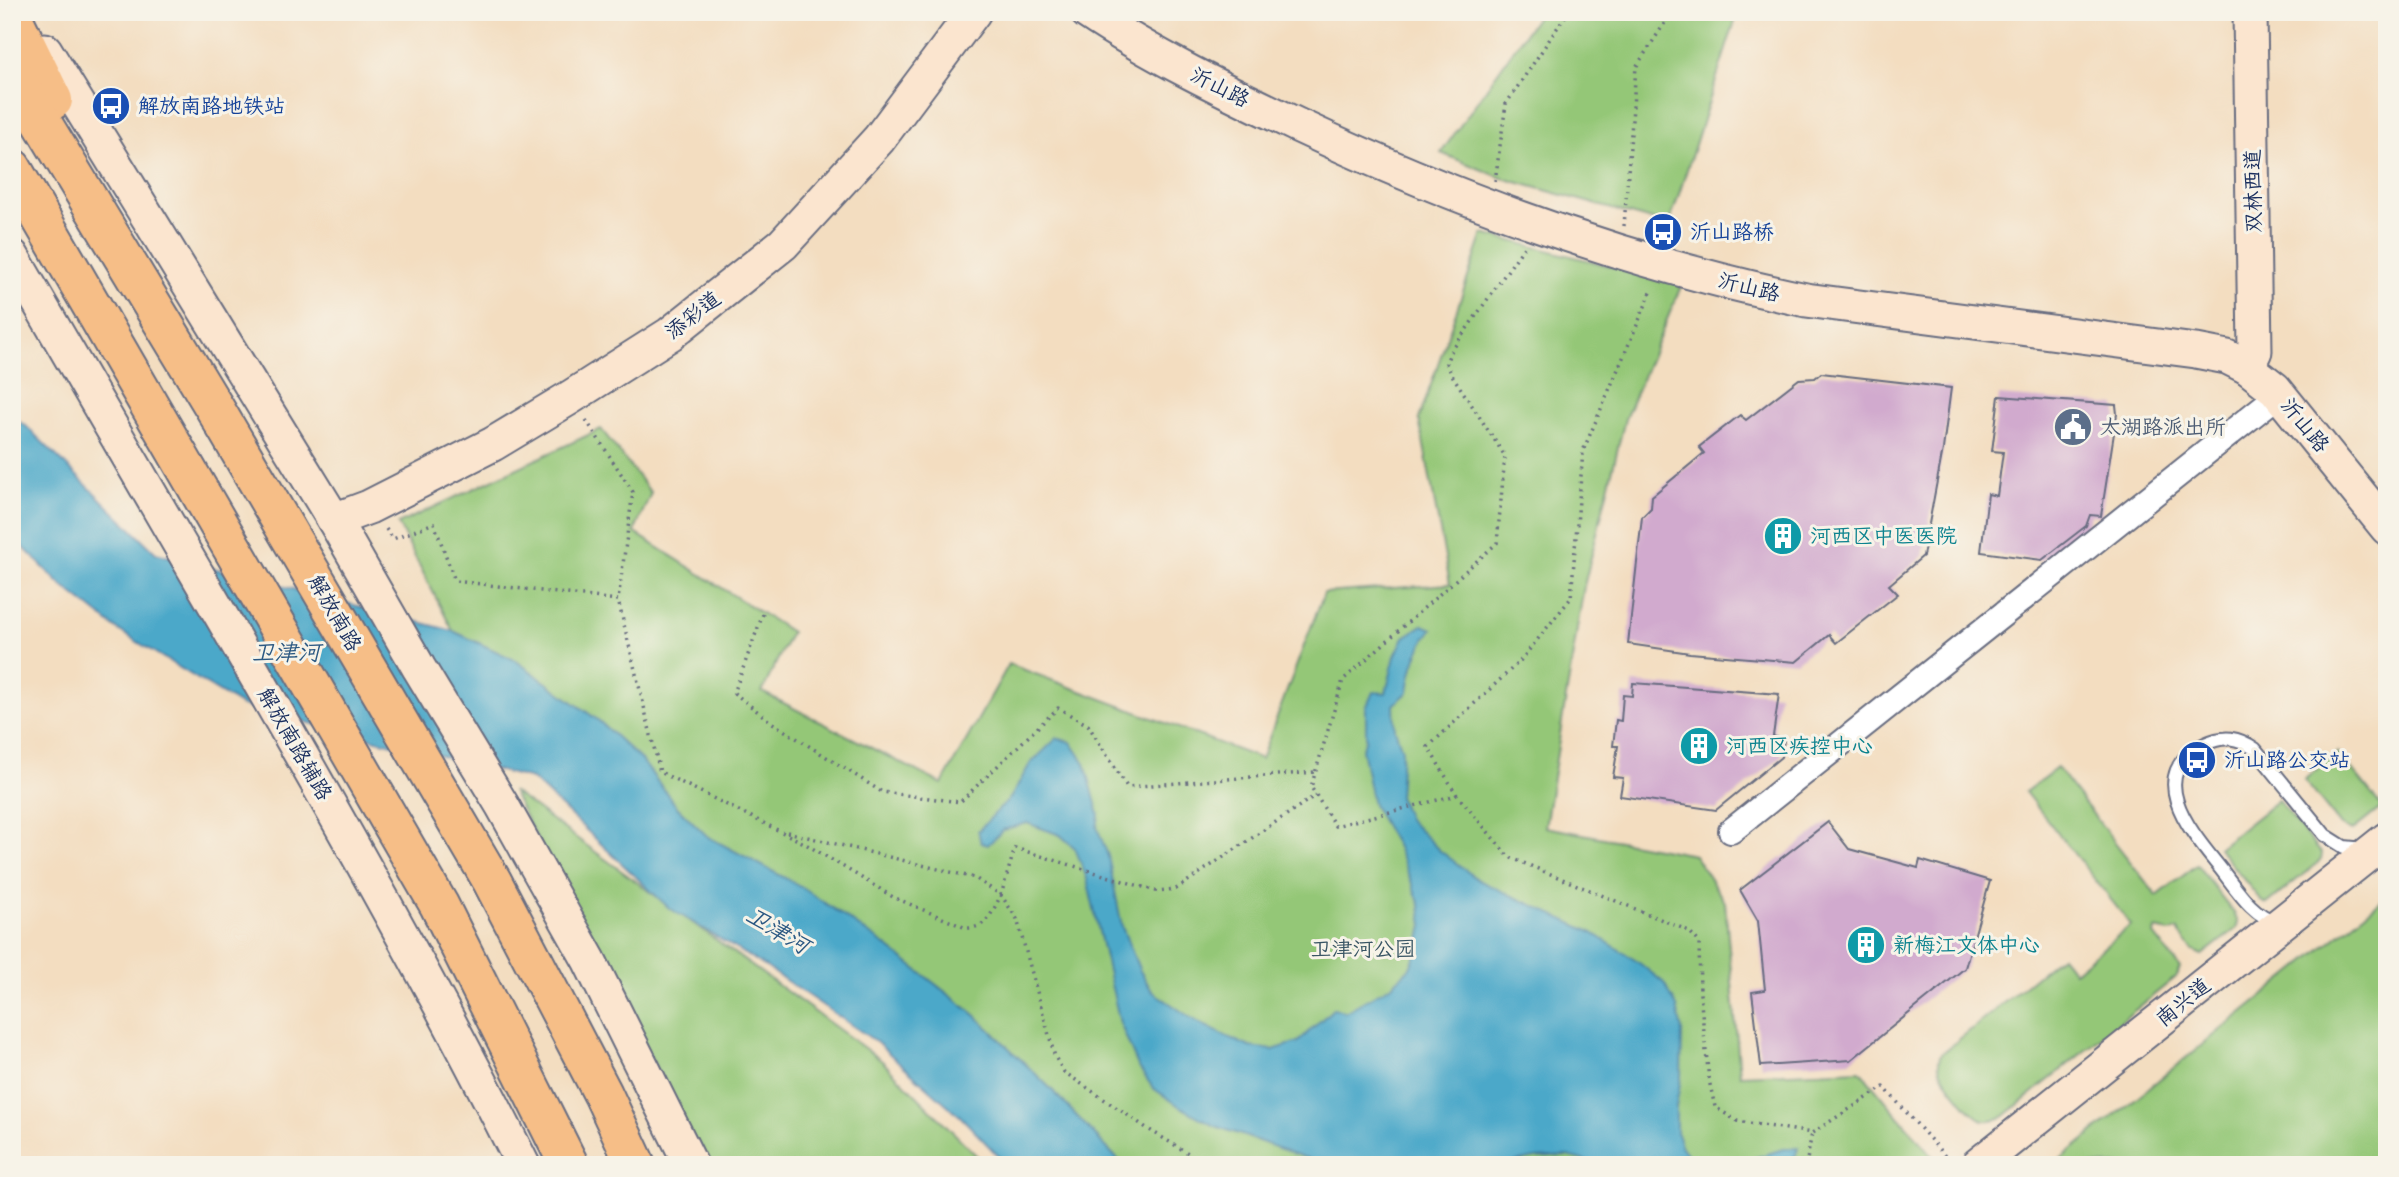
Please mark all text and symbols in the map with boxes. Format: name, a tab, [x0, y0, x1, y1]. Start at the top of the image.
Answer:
street label: 沂山路	[1186, 60, 1254, 114]
bus stop icon: 解放南路地铁站	[90, 85, 132, 127]
place label: 解放南路地铁站	[138, 92, 285, 120]
street label: 双林西道	[2238, 149, 2268, 233]
bus stop icon: 沂山路桥	[1642, 211, 1684, 253]
place label: 沂山路桥	[1690, 218, 1774, 246]
street label: 沂山路	[1715, 266, 1783, 308]
street label: 添彩道	[660, 285, 726, 345]
street label: 沂山路	[2274, 392, 2336, 458]
public building icon: 太湖路派出所	[2052, 406, 2094, 448]
place label: 太湖路派出所	[2100, 413, 2226, 441]
building icon: 河西区中医医院	[1762, 515, 1804, 557]
place label: 河西区中医医院	[1810, 522, 1957, 550]
street label: 解放南路	[302, 570, 368, 656]
water label: 卫津河	[252, 637, 325, 667]
street label: 解放南路辅路	[251, 682, 339, 806]
building icon: 河西区疾控中心	[1678, 725, 1720, 767]
place label: 河西区疾控中心	[1726, 732, 1873, 760]
bus stop icon: 沂山路公交站	[2176, 739, 2218, 781]
place label: 沂山路公交站	[2224, 746, 2350, 774]
water label: 卫津河	[741, 899, 819, 963]
building icon: 新梅江文体中心	[1845, 924, 1887, 966]
place label: 新梅江文体中心	[1893, 931, 2040, 959]
park label: 卫津河公园	[1311, 935, 1416, 963]
street label: 南兴道	[2150, 971, 2216, 1033]

